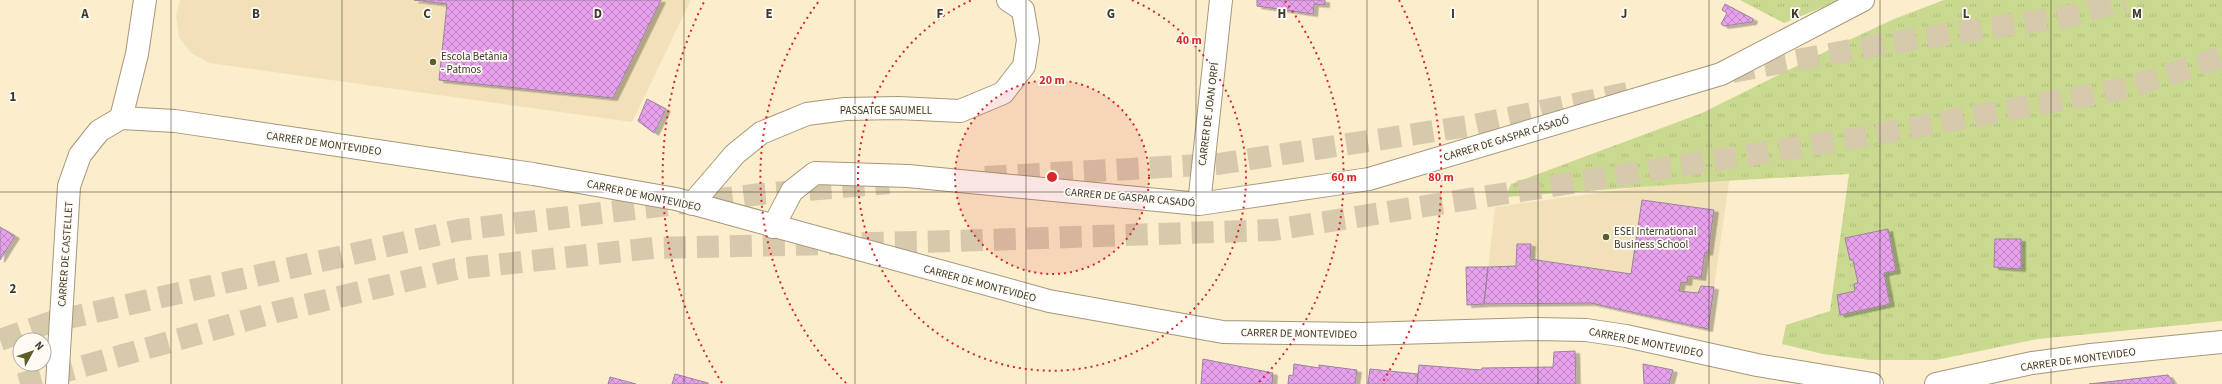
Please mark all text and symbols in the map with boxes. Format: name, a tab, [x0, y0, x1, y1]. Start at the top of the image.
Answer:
text: A	[80, 5, 89, 23]
text: B	[252, 5, 260, 23]
text: C	[423, 5, 431, 23]
text: D	[594, 5, 602, 23]
text: E	[765, 5, 773, 23]
text: F	[937, 5, 944, 23]
text: G	[1107, 5, 1115, 23]
text: H	[1278, 5, 1286, 23]
text: I	[1451, 5, 1455, 23]
text: J	[1621, 5, 1627, 23]
text: K	[1791, 5, 1800, 23]
text: L	[1963, 5, 1970, 23]
text: M	[2132, 5, 2142, 23]
text: 40 m	[1176, 32, 1202, 49]
place label: Escola Betània - Patmos	[441, 49, 508, 77]
marker: Escola Betània - Patmos	[428, 57, 438, 67]
street label: CARRER DE JOAN ORPÍ	[1195, 60, 1222, 167]
text: 20 m	[1039, 72, 1065, 89]
text: 1	[10, 88, 17, 106]
street label: PASSATGE SAUMELL	[840, 103, 933, 118]
street label: CARRER DE GASPAR CASADÓ	[1441, 112, 1571, 165]
street label: CARRER DE MONTEVIDEO	[265, 128, 383, 159]
text: 60 m	[1331, 169, 1357, 186]
text: 80 m	[1428, 169, 1454, 186]
centre of rings	[1045, 170, 1059, 184]
street label: CARRER DE MONTEVIDEO	[585, 176, 702, 215]
street label: CARRER DE GASPAR CASADÓ	[1064, 184, 1196, 211]
street label: CARRER DE CASTELLET	[54, 201, 77, 307]
place label: ESEI International Business School	[1614, 224, 1697, 252]
marker: ESEI International Business School	[1601, 232, 1611, 242]
street label: CARRER DE MONTEVIDEO	[922, 261, 1038, 306]
text: 2	[10, 280, 17, 298]
street label: CARRER DE MONTEVIDEO	[1587, 324, 1704, 361]
street label: CARRER DE MONTEVIDEO	[1241, 325, 1357, 342]
north arrow	[12, 332, 52, 372]
text: N	[31, 338, 47, 354]
street label: CARRER DE MONTEVIDEO	[2019, 344, 2137, 375]

